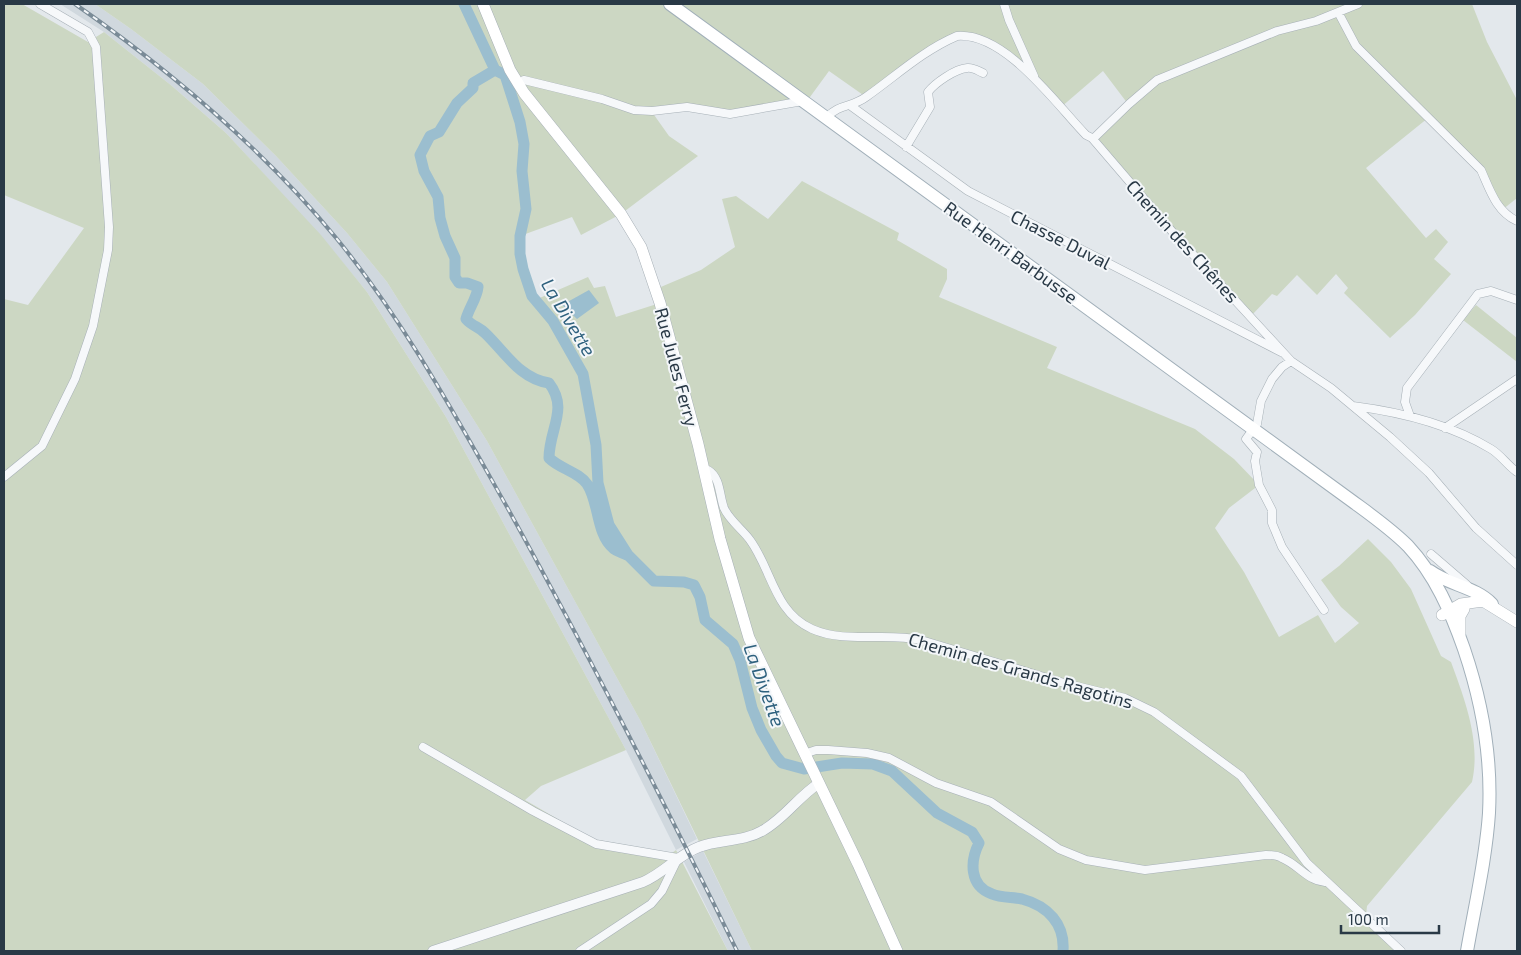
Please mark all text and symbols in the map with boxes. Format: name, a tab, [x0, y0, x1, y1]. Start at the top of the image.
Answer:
street label: Chemin des Chênes	[1122, 175, 1244, 307]
street label: Rue Henri Barbusse	[940, 196, 1082, 308]
street label: Chasse Duval	[1007, 204, 1115, 274]
water label: La Divette	[537, 274, 601, 360]
street label: Rue Jules Ferry	[651, 305, 704, 429]
street label: Chemin des Grands Ragotins	[906, 627, 1136, 713]
water label: La Divette	[739, 640, 791, 730]
scale bar	[1341, 902, 1438, 934]
text: 100 m	[1348, 910, 1389, 928]

